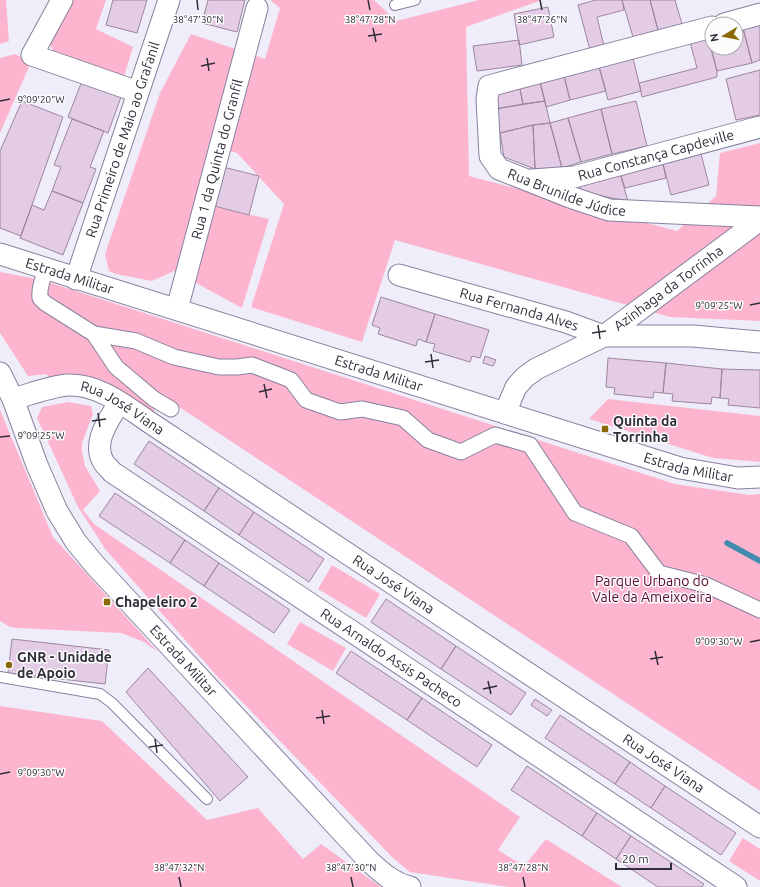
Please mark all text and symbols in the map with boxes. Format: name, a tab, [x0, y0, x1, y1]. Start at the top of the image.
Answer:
text: 38°47'30"N	[173, 14, 223, 25]
text: 38°47'28"N	[345, 14, 395, 25]
text: 38°47'26"N	[517, 14, 567, 25]
north arrow	[704, 16, 744, 56]
text: N	[708, 33, 721, 43]
street label: Rua Primeiro de Maio ao Grafanil	[82, 39, 163, 240]
street label: Rua 1 da Quinta do Granfil	[188, 77, 246, 241]
text: 9°09'20"W	[17, 94, 65, 105]
street label: Rua Constança Capdeville	[576, 126, 736, 184]
street label: Rua Brunilde Júdice	[505, 165, 626, 219]
street label: Azinhaga da Torrinha	[611, 242, 726, 334]
street label: Estrada Militar	[24, 255, 116, 297]
street label: Rua Fernanda Alves	[458, 285, 581, 334]
text: 9°09'25"W	[695, 300, 743, 311]
street label: Estrada Militar	[333, 352, 425, 395]
street label: Rua José Viana	[79, 378, 167, 438]
place label: Quinta da Torrinha	[613, 413, 677, 445]
marker: Quinta da Torrinha	[600, 424, 610, 434]
text: 9°09'25"W	[17, 430, 65, 441]
street label: Estrada Militar	[642, 449, 735, 485]
street label: Rua José Viana	[350, 551, 437, 617]
park label: Parque Urbano do Vale da Ameixoeira	[592, 573, 712, 605]
place label: Chapeleiro 2	[115, 594, 198, 610]
marker: Chapeleiro 2	[102, 597, 112, 607]
street label: Rua Arnaldo Assis Pacheco	[318, 605, 465, 711]
street label: Estrada Militar	[147, 622, 221, 700]
text: 9°09'30"W	[695, 636, 743, 647]
place label: GNR - Unidade de Apoio	[17, 649, 112, 681]
marker: GNR - Unidade de Apoio	[4, 660, 14, 670]
street label: Rua José Viana	[620, 730, 707, 796]
text: 9°09'30"W	[17, 767, 65, 778]
scale bar	[616, 845, 671, 871]
text: 20 m	[622, 852, 649, 865]
text: 38°47'32"N	[154, 862, 204, 873]
text: 38°47'30"N	[326, 862, 376, 873]
text: 38°47'28"N	[498, 862, 548, 873]

